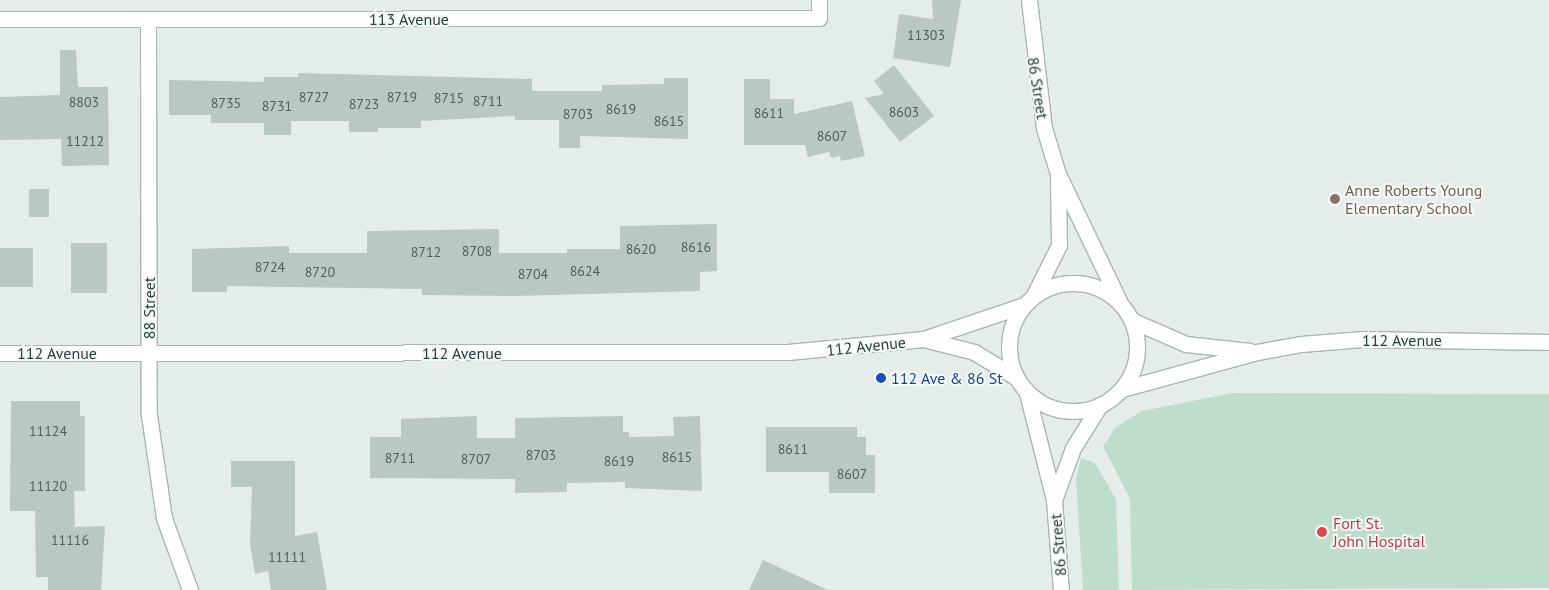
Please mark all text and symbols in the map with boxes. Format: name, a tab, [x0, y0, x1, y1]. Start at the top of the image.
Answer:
street label: 113 Avenue	[369, 9, 449, 29]
house number: 11303	[907, 27, 945, 43]
street label: 86 Street	[1024, 56, 1052, 120]
house number: 8727	[299, 89, 329, 105]
house number: 8719	[387, 89, 417, 105]
house number: 8715	[434, 90, 464, 106]
house number: 8711	[473, 93, 503, 109]
house number: 8803	[69, 94, 99, 110]
house number: 8735	[211, 95, 241, 111]
house number: 8723	[349, 96, 379, 112]
house number: 8731	[262, 98, 292, 114]
house number: 8619	[606, 101, 636, 117]
house number: 8603	[889, 104, 919, 120]
house number: 8611	[754, 105, 784, 121]
house number: 8703	[563, 106, 593, 122]
house number: 8615	[654, 113, 684, 129]
house number: 8607	[817, 128, 847, 144]
house number: 11212	[66, 133, 104, 149]
place label: Anne Roberts Young Elementary School	[1345, 180, 1483, 218]
marker: Anne Roberts Young Elementary School	[1329, 193, 1341, 205]
house number: 8616	[681, 239, 711, 255]
house number: 8620	[626, 241, 656, 257]
house number: 8708	[462, 243, 492, 259]
house number: 8712	[411, 244, 441, 260]
house number: 8724	[255, 259, 285, 275]
house number: 8624	[570, 263, 600, 279]
house number: 8720	[305, 264, 335, 280]
house number: 8704	[518, 266, 548, 282]
street label: 88 Street	[139, 277, 159, 339]
street label: 112 Avenue	[1362, 330, 1442, 350]
street label: 112 Avenue	[825, 332, 907, 360]
street label: 112 Avenue	[17, 343, 97, 363]
street label: 112 Avenue	[422, 343, 502, 363]
place label: 112 Ave & 86 St	[891, 368, 1003, 388]
marker: 112 Ave & 86 St	[875, 372, 887, 384]
house number: 11124	[29, 423, 67, 439]
house number: 8611	[778, 441, 808, 457]
house number: 8703	[526, 447, 556, 463]
house number: 8615	[662, 449, 692, 465]
house number: 8711	[385, 450, 415, 466]
house number: 8707	[461, 451, 491, 467]
house number: 8619	[604, 453, 634, 469]
house number: 8607	[837, 466, 867, 482]
house number: 11120	[29, 478, 67, 494]
street label: 86 Street	[1046, 513, 1070, 577]
place label: Fort St. John Hospital	[1333, 513, 1425, 551]
marker: Fort St. John Hospital	[1315, 525, 1329, 539]
house number: 11116	[51, 532, 89, 548]
house number: 11111	[268, 549, 306, 565]

